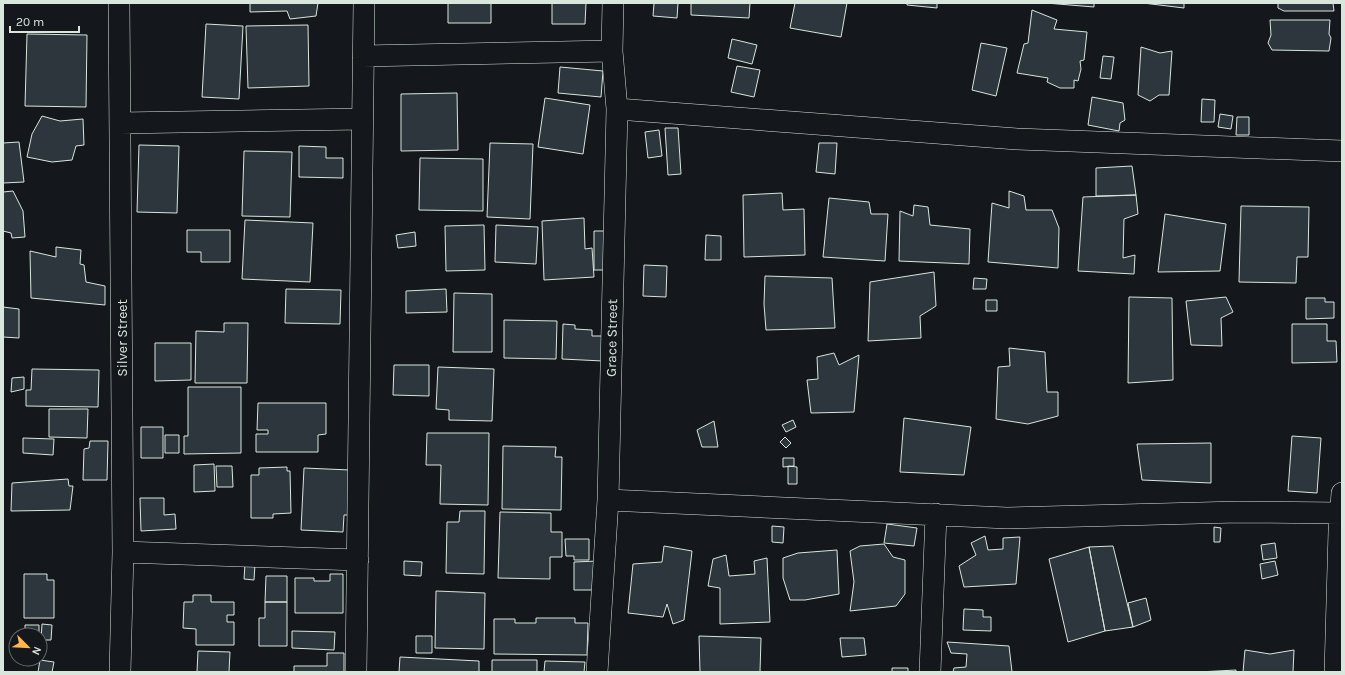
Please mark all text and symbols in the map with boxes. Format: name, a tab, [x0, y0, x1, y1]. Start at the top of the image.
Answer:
scale bar	[10, 8, 79, 34]
text: 20 m	[16, 15, 44, 29]
street label: Silver Street	[114, 299, 131, 377]
street label: Grace Street	[603, 299, 621, 377]
north arrow	[8, 627, 48, 667]
text: N	[29, 645, 44, 657]

